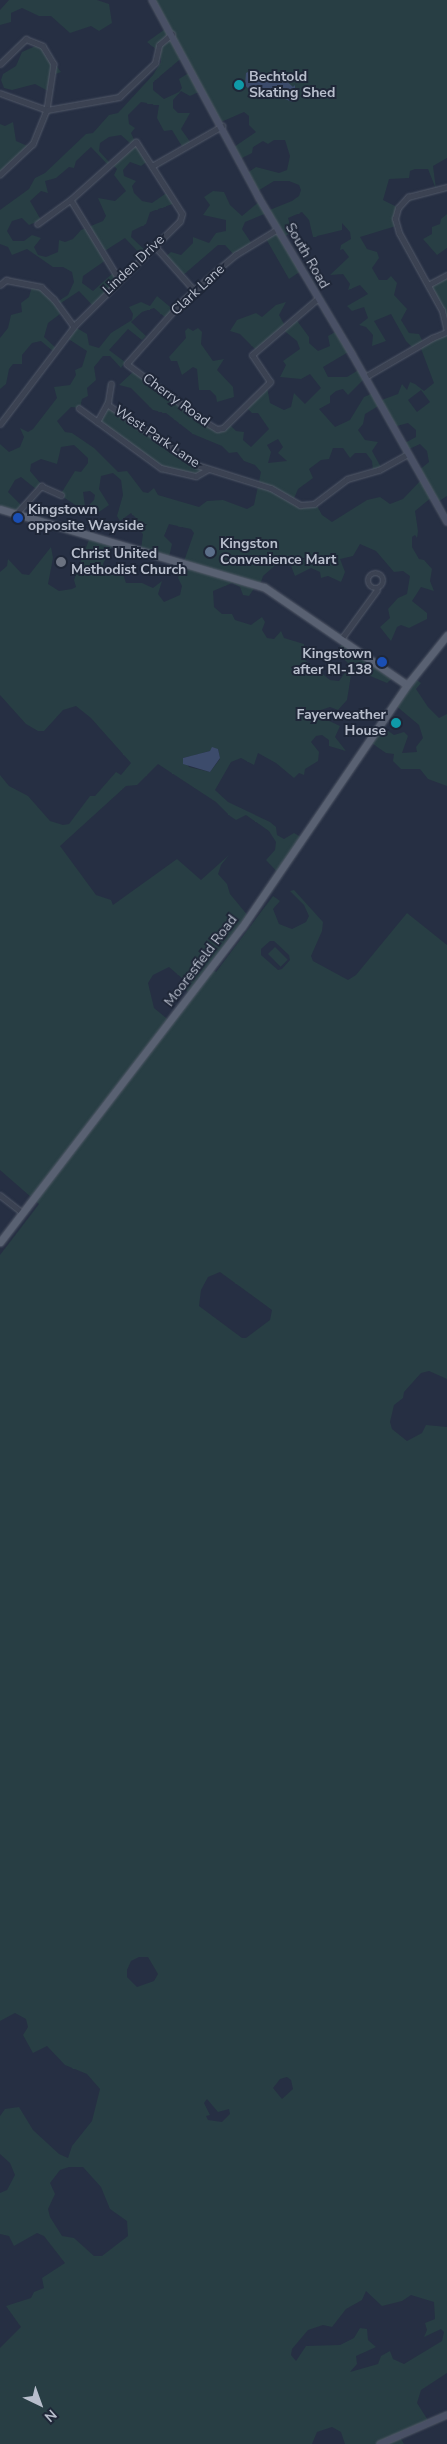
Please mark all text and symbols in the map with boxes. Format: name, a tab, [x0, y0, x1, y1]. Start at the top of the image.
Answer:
place label: Bechtold Skating Shed	[249, 69, 335, 102]
marker: Bechtold Skating Shed	[233, 79, 245, 91]
street label: South Road	[281, 220, 333, 292]
street label: Linden Drive	[100, 231, 168, 299]
street label: Clark Lane	[168, 261, 228, 319]
street label: Cherry Road	[139, 370, 213, 430]
street label: West Park Lane	[111, 402, 203, 472]
place label: Kingstown opposite Wayside	[28, 502, 144, 534]
marker: Kingstown opposite Wayside	[12, 512, 24, 524]
place label: Kingston Convenience Mart	[220, 536, 336, 568]
place label: Christ United Methodist Church	[71, 546, 186, 578]
marker: Kingston Convenience Mart	[204, 546, 216, 558]
marker: Christ United Methodist Church	[55, 556, 67, 568]
place label: Kingstown after RI-138	[293, 646, 372, 679]
marker: Kingstown after RI-138	[376, 656, 388, 668]
place label: Fayerweather House	[296, 707, 386, 740]
marker: Fayerweather House	[390, 717, 402, 729]
street label: Mooresfield Road	[161, 912, 241, 1010]
north arrow	[15, 2379, 65, 2429]
text: N	[40, 2405, 61, 2426]

